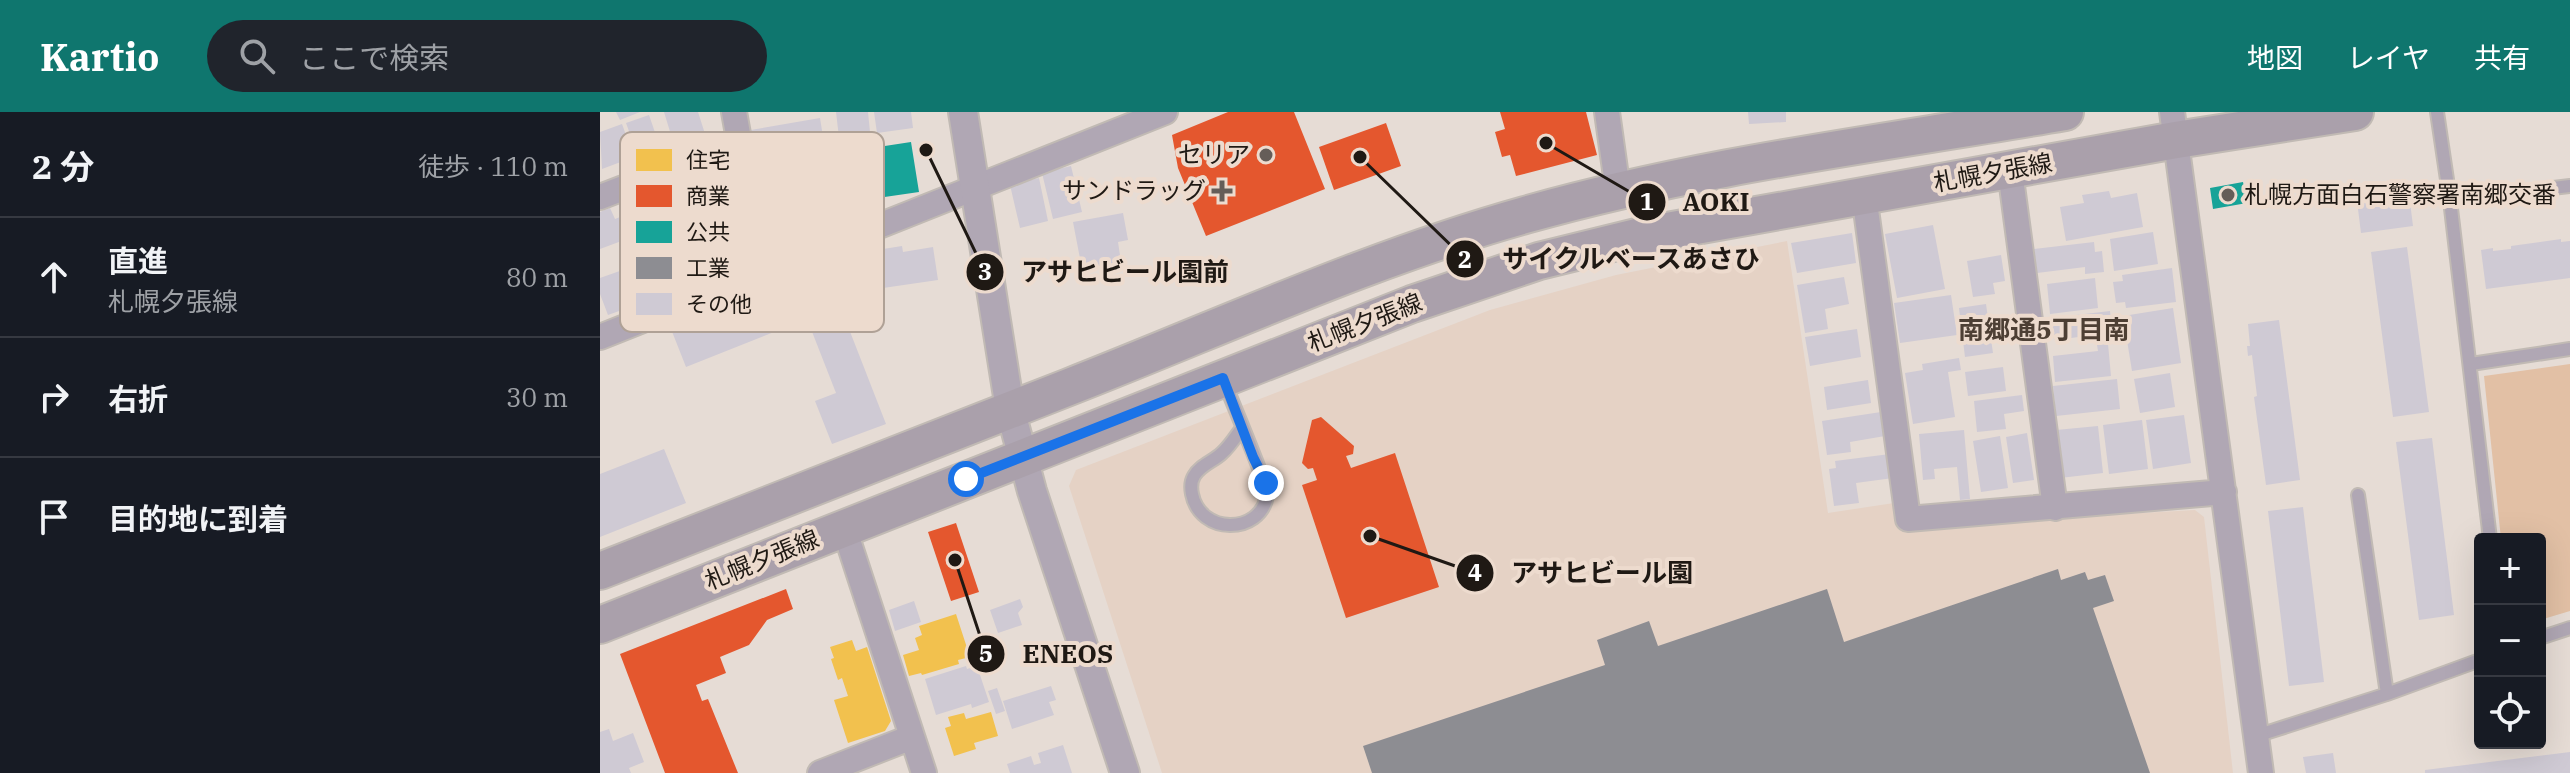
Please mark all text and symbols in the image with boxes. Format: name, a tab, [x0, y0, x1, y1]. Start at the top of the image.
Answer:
search box	[207, 20, 767, 92]
text: Kartio	[40, 32, 159, 81]
icon: search	[235, 34, 279, 78]
text: ここで検索	[299, 38, 449, 77]
text: 地図	[2247, 39, 2303, 76]
text: レイヤ	[2347, 39, 2430, 76]
text: 共有	[2474, 39, 2530, 76]
legend	[620, 132, 884, 332]
place label: セリア	[1178, 138, 1250, 170]
text: 2 分	[32, 144, 94, 188]
text: 住宅	[686, 145, 730, 174]
marker: セリア	[1257, 146, 1275, 164]
street label: 札幌夕張線	[1931, 146, 2055, 198]
text: 徒歩 · 110 m	[418, 149, 568, 183]
place label: サンドラッグ	[1062, 174, 1206, 206]
callout: AOKI	[1627, 177, 1766, 227]
place label: 札幌方面白石警察署南郷交番	[2244, 178, 2556, 210]
text: 商業	[686, 181, 730, 210]
marker: サンドラッグ	[1213, 182, 1231, 200]
text: AOKI	[1682, 184, 1750, 218]
text: 1	[1640, 185, 1654, 217]
marker: 札幌方面白石警察署南郷交番	[2219, 186, 2237, 204]
text: 公共	[686, 217, 730, 246]
callout: サイクルベースあさひ	[1445, 234, 1777, 284]
text: 直進	[108, 241, 168, 280]
text: サイクルベースあさひ	[1502, 241, 1760, 275]
text: 2	[1458, 243, 1472, 275]
callout: アサヒビール園前	[965, 247, 1245, 297]
text: 工業	[686, 253, 730, 282]
text: アサヒビール園前	[1021, 254, 1229, 288]
icon: ahead	[32, 255, 76, 299]
text: 3	[978, 255, 992, 287]
text: 80 m	[506, 260, 568, 294]
text: 札幌夕張線	[108, 284, 238, 318]
street label: 札幌夕張線	[1303, 286, 1426, 359]
text: その他	[686, 289, 752, 318]
district label: 南郷通5丁目南	[1958, 312, 2130, 346]
icon: right	[32, 375, 76, 419]
text: 右折	[108, 379, 168, 418]
text: 30 m	[506, 380, 568, 414]
route start	[948, 461, 984, 497]
route end	[1248, 465, 1284, 501]
icon: arrive	[32, 495, 76, 539]
text: 目的地に到着	[108, 499, 288, 538]
street label: 札幌夕張線	[700, 522, 823, 596]
map controls	[2474, 533, 2546, 749]
button: +	[2474, 533, 2546, 605]
callout: アサヒビール園	[1455, 548, 1709, 598]
text: アサヒビール園	[1511, 555, 1693, 589]
text: 4	[1468, 556, 1482, 588]
button: −	[2474, 605, 2546, 677]
callout: ENEOS	[966, 629, 1129, 679]
text: ENEOS	[1023, 636, 1113, 670]
text: 5	[979, 637, 993, 669]
button: locate	[2474, 677, 2546, 749]

